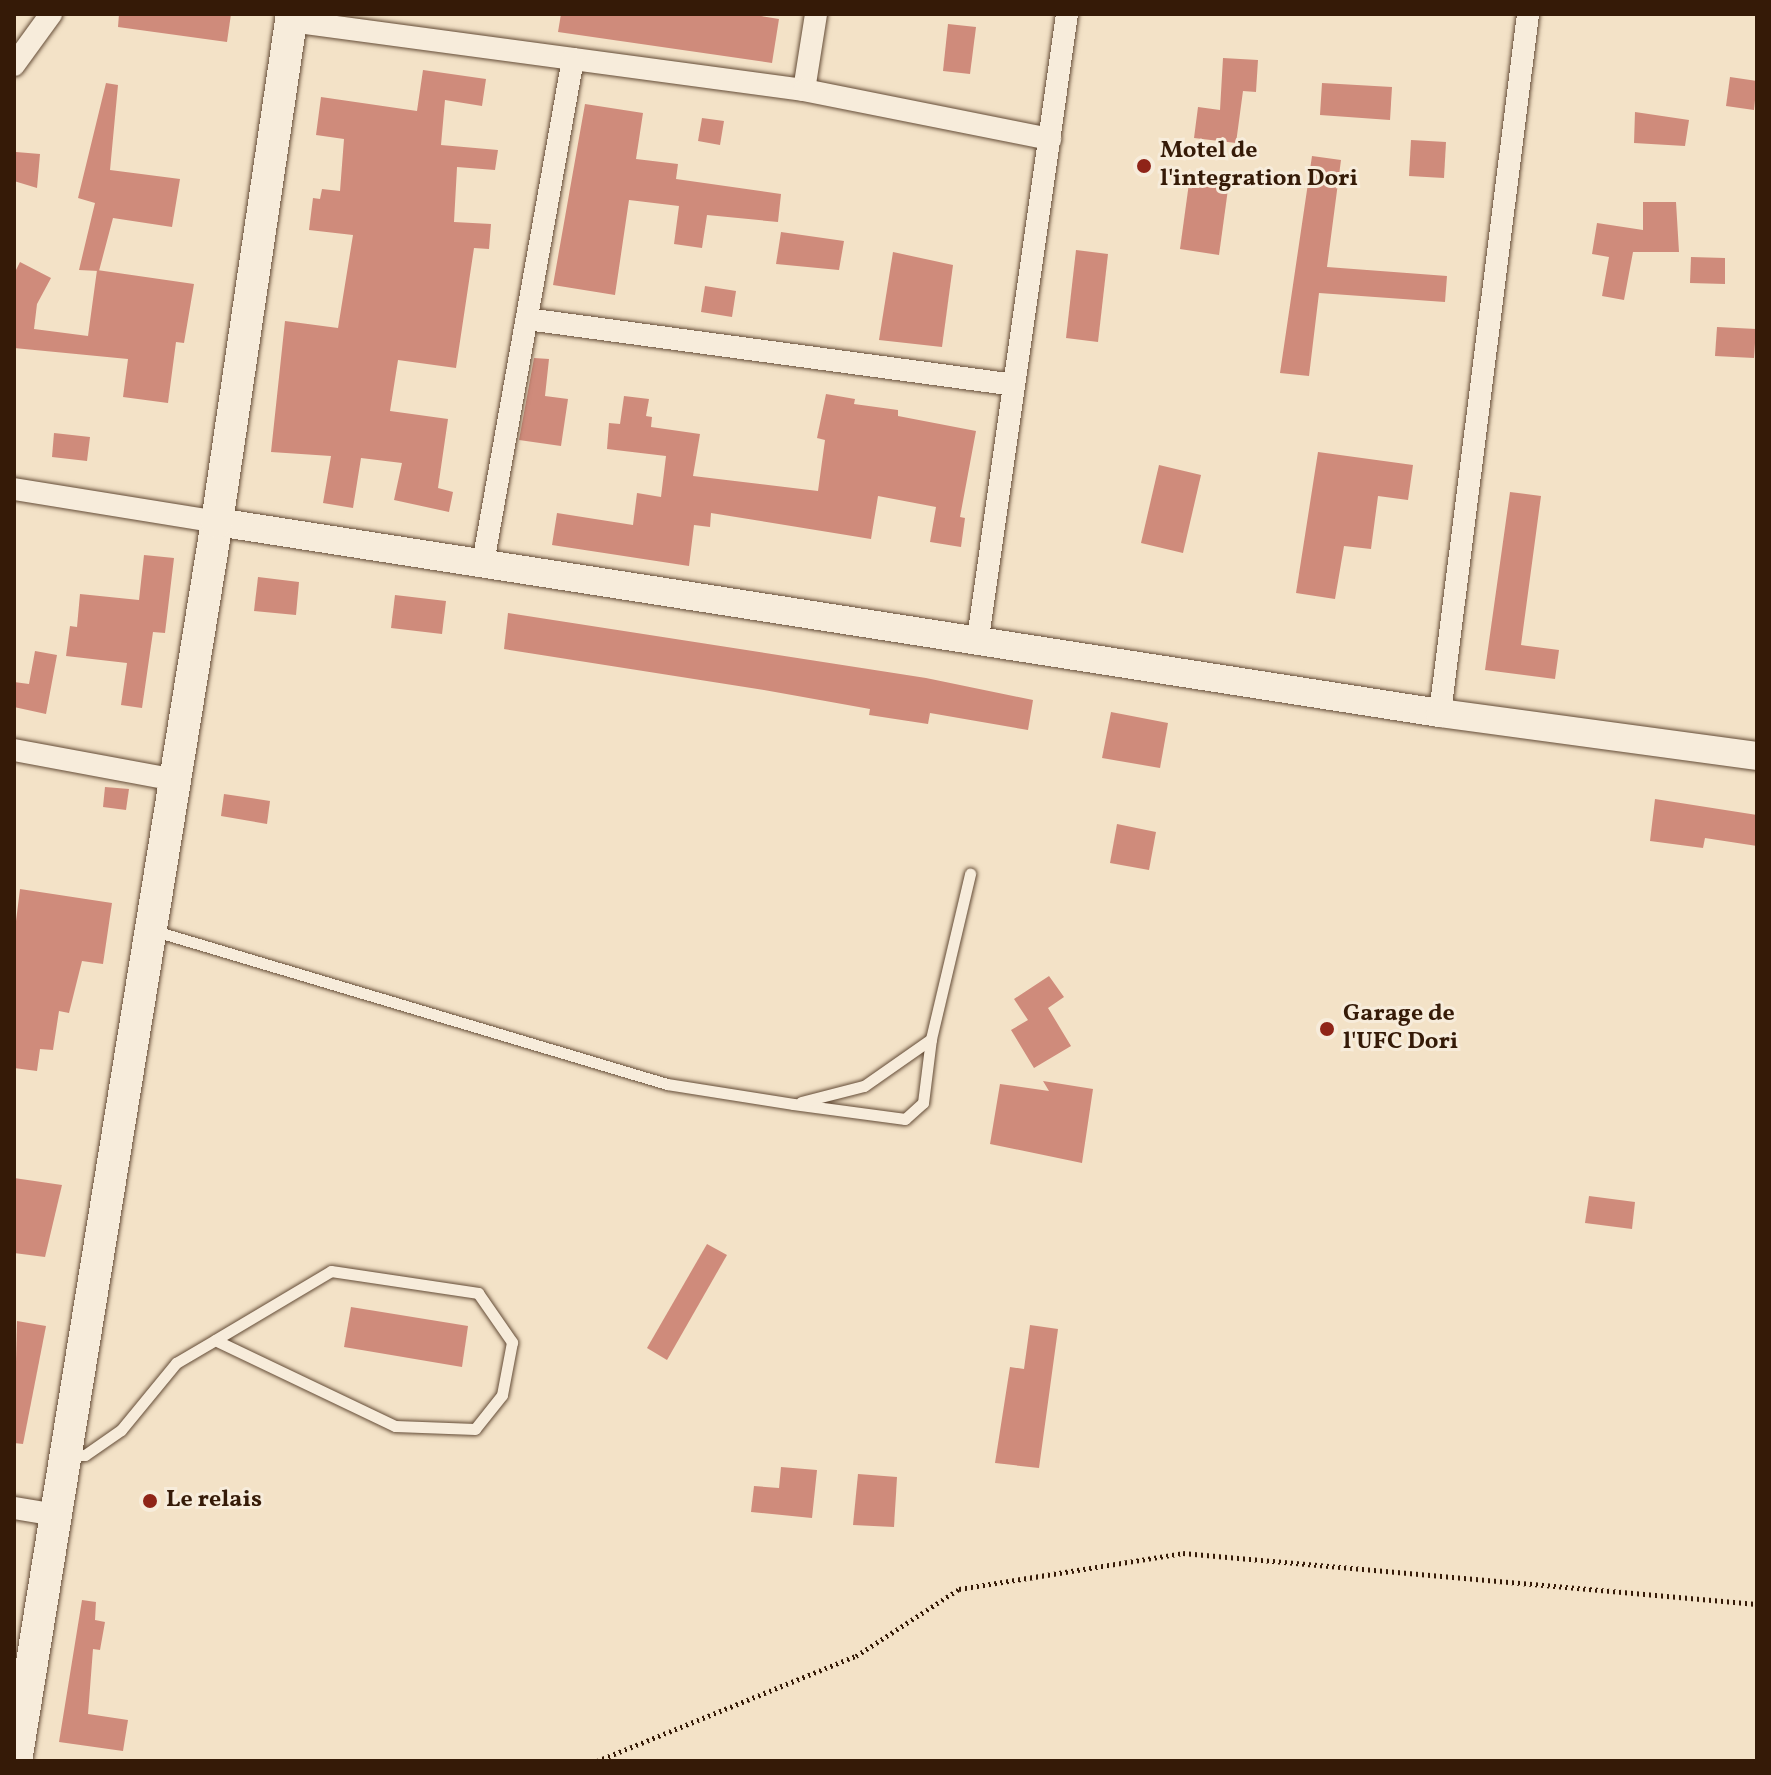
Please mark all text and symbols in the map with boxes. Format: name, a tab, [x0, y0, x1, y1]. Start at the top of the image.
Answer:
place label: Motel de l'integration Dori	[1160, 138, 1358, 194]
marker: Motel de l'integration Dori	[1135, 157, 1153, 175]
place label: Garage de l'UFC Dori	[1343, 1001, 1458, 1057]
marker: Garage de l'UFC Dori	[1318, 1020, 1336, 1038]
place label: Le relais	[166, 1487, 262, 1515]
marker: Le relais	[141, 1492, 159, 1510]

